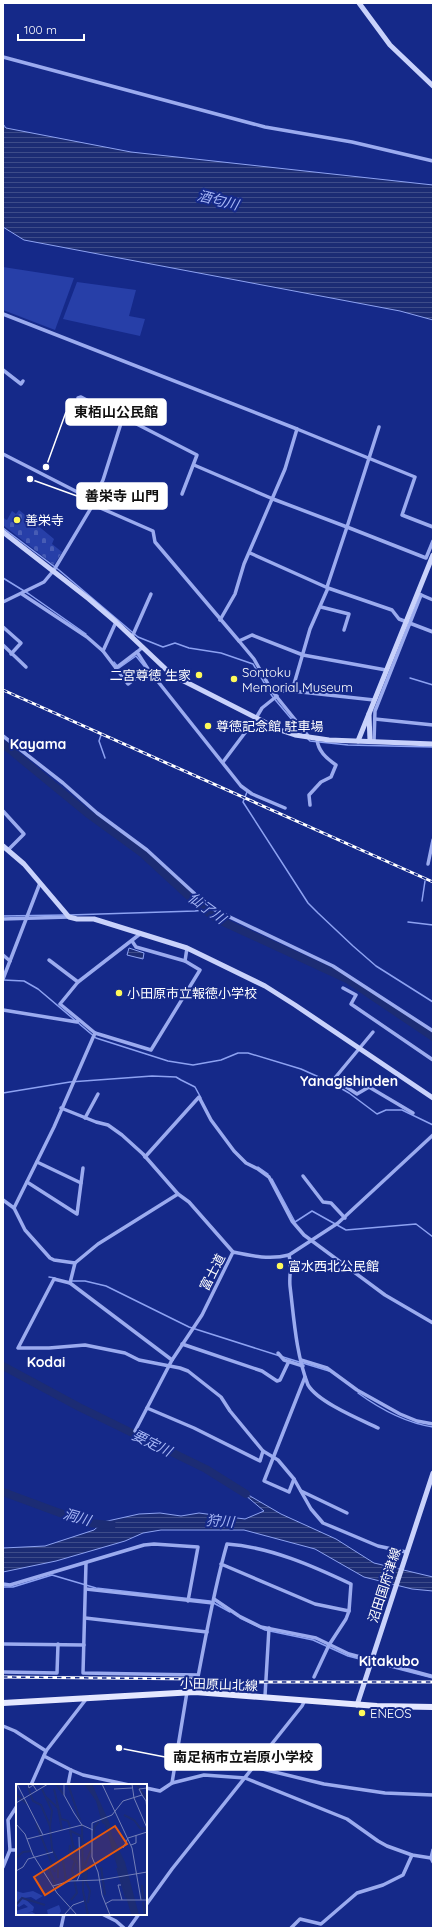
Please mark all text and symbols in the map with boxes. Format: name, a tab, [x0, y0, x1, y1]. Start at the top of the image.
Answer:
scale bar	[18, 16, 84, 42]
text: 100 m	[24, 22, 57, 37]
water label: 酒匂川	[195, 186, 242, 214]
callout: 東栢山公民館	[66, 399, 166, 425]
text: 東栢山公民館	[74, 403, 158, 421]
callout: 善栄寺 山門	[77, 483, 167, 509]
text: 善栄寺 山門	[85, 487, 159, 505]
place label: 善栄寺	[25, 512, 64, 528]
marker: 善栄寺	[12, 515, 22, 525]
place label: Sontoku Memorial Museum	[242, 664, 353, 695]
place label: 二宮尊徳 生家	[109, 667, 191, 683]
marker: 二宮尊徳 生家	[194, 670, 204, 680]
marker: Sontoku Memorial Museum	[229, 674, 239, 684]
place label: 尊徳記念館 駐車場	[216, 718, 324, 734]
marker: 尊徳記念館 駐車場	[203, 721, 213, 731]
district label: Kayama	[10, 735, 66, 753]
water label: 仙了川	[185, 888, 231, 929]
place label: 小田原市立報徳小学校	[127, 985, 257, 1001]
marker: 小田原市立報徳小学校	[114, 988, 124, 998]
district label: Yanagishinden	[300, 1072, 398, 1090]
street label: 富士道	[196, 1251, 228, 1293]
place label: 富水西北公民館	[288, 1258, 379, 1274]
marker: 富水西北公民館	[275, 1261, 285, 1271]
district label: Kodai	[27, 1353, 65, 1371]
water label: 要定川	[129, 1426, 177, 1461]
water label: 洞川	[61, 1504, 95, 1530]
water label: 狩川	[205, 1511, 237, 1531]
street label: 沼田国府津線	[364, 1545, 404, 1625]
district label: Kitakubo	[359, 1652, 420, 1670]
street label: 小田原山北線	[180, 1675, 258, 1693]
place label: ENEOS	[370, 1705, 412, 1721]
marker: ENEOS	[357, 1708, 367, 1718]
callout: 南足柄市立岩原小学校	[165, 1744, 321, 1770]
text: 南足柄市立岩原小学校	[173, 1748, 313, 1766]
inset map	[16, 1784, 147, 1915]

